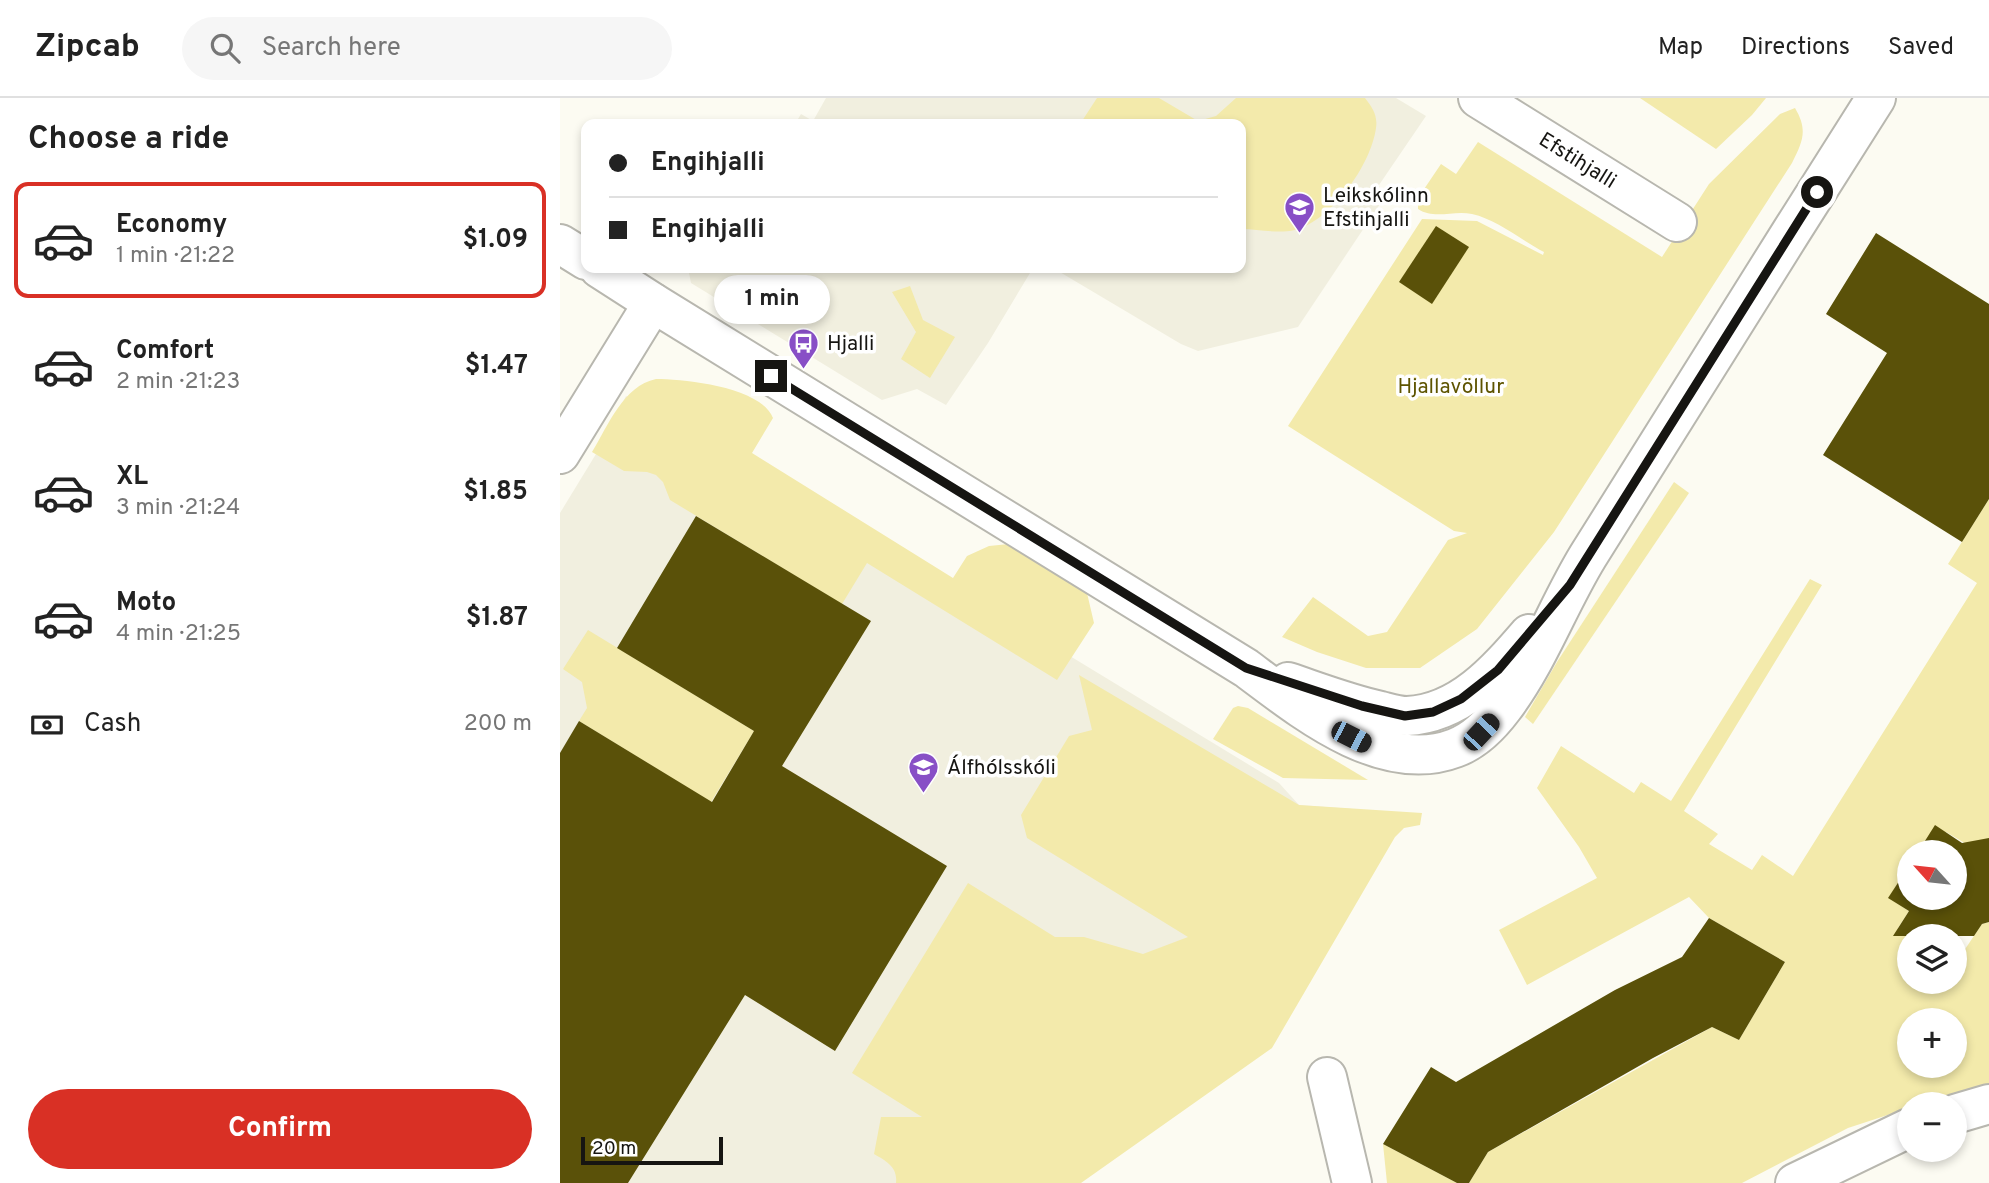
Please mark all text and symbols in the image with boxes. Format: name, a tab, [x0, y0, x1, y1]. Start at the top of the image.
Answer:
search box	[182, 17, 672, 80]
text: Zipcab	[35, 27, 140, 69]
icon: search	[206, 29, 244, 67]
text: Search here	[262, 32, 401, 65]
text: Map	[1658, 33, 1703, 63]
text: Directions	[1741, 33, 1850, 63]
text: Saved	[1888, 33, 1954, 63]
text: Choose a ride	[28, 120, 229, 160]
street label: Efstihjalli	[1533, 127, 1621, 196]
text: Engihjalli	[651, 147, 765, 180]
route start	[1801, 176, 1833, 208]
place label: Leikskólinn Efstihjalli	[1323, 183, 1429, 234]
school or university icon: Leikskólinn Efstihjalli	[1283, 190, 1317, 234]
icon: car	[32, 209, 95, 272]
text: Economy	[116, 209, 227, 242]
text: Engihjalli	[651, 214, 765, 247]
text: $1.09	[462, 224, 528, 257]
text: 1 min · 21:22	[116, 242, 235, 271]
callout: 1 min	[713, 274, 829, 324]
text: 1 min	[744, 285, 800, 314]
bus stop icon: Hjalli	[787, 326, 821, 370]
place label: Hjalli	[827, 331, 874, 358]
icon: car	[32, 335, 95, 398]
text: Comfort	[116, 335, 214, 368]
text: $1.47	[465, 350, 528, 383]
route end	[755, 360, 787, 392]
text: 2 min · 21:23	[116, 368, 240, 397]
park label: Hjallavöllur	[1397, 374, 1505, 401]
icon: car	[32, 461, 95, 524]
text: XL	[116, 461, 148, 494]
text: $1.85	[463, 476, 528, 509]
text: 3 min · 21:24	[116, 494, 240, 523]
icon: car	[32, 587, 95, 650]
text: Moto	[116, 587, 176, 620]
text: $1.87	[466, 602, 528, 635]
text: 4 min · 21:25	[116, 620, 241, 649]
icon: cash	[28, 706, 66, 744]
text: Cash	[84, 708, 141, 741]
car	[1459, 709, 1504, 755]
text: 200 m	[464, 710, 532, 739]
car	[1328, 718, 1375, 756]
school or university icon: Álfhólsskóli	[907, 750, 941, 794]
place label: Álfhólsskóli	[947, 754, 1056, 782]
north arrow	[1897, 840, 1967, 910]
map controls	[1897, 840, 1967, 1162]
button: layers	[1897, 924, 1967, 994]
button: +	[1897, 1008, 1967, 1078]
button: Confirm	[28, 1089, 532, 1169]
button: −	[1897, 1092, 1967, 1162]
scale bar	[581, 1134, 723, 1166]
text: 20 m	[592, 1137, 636, 1161]

